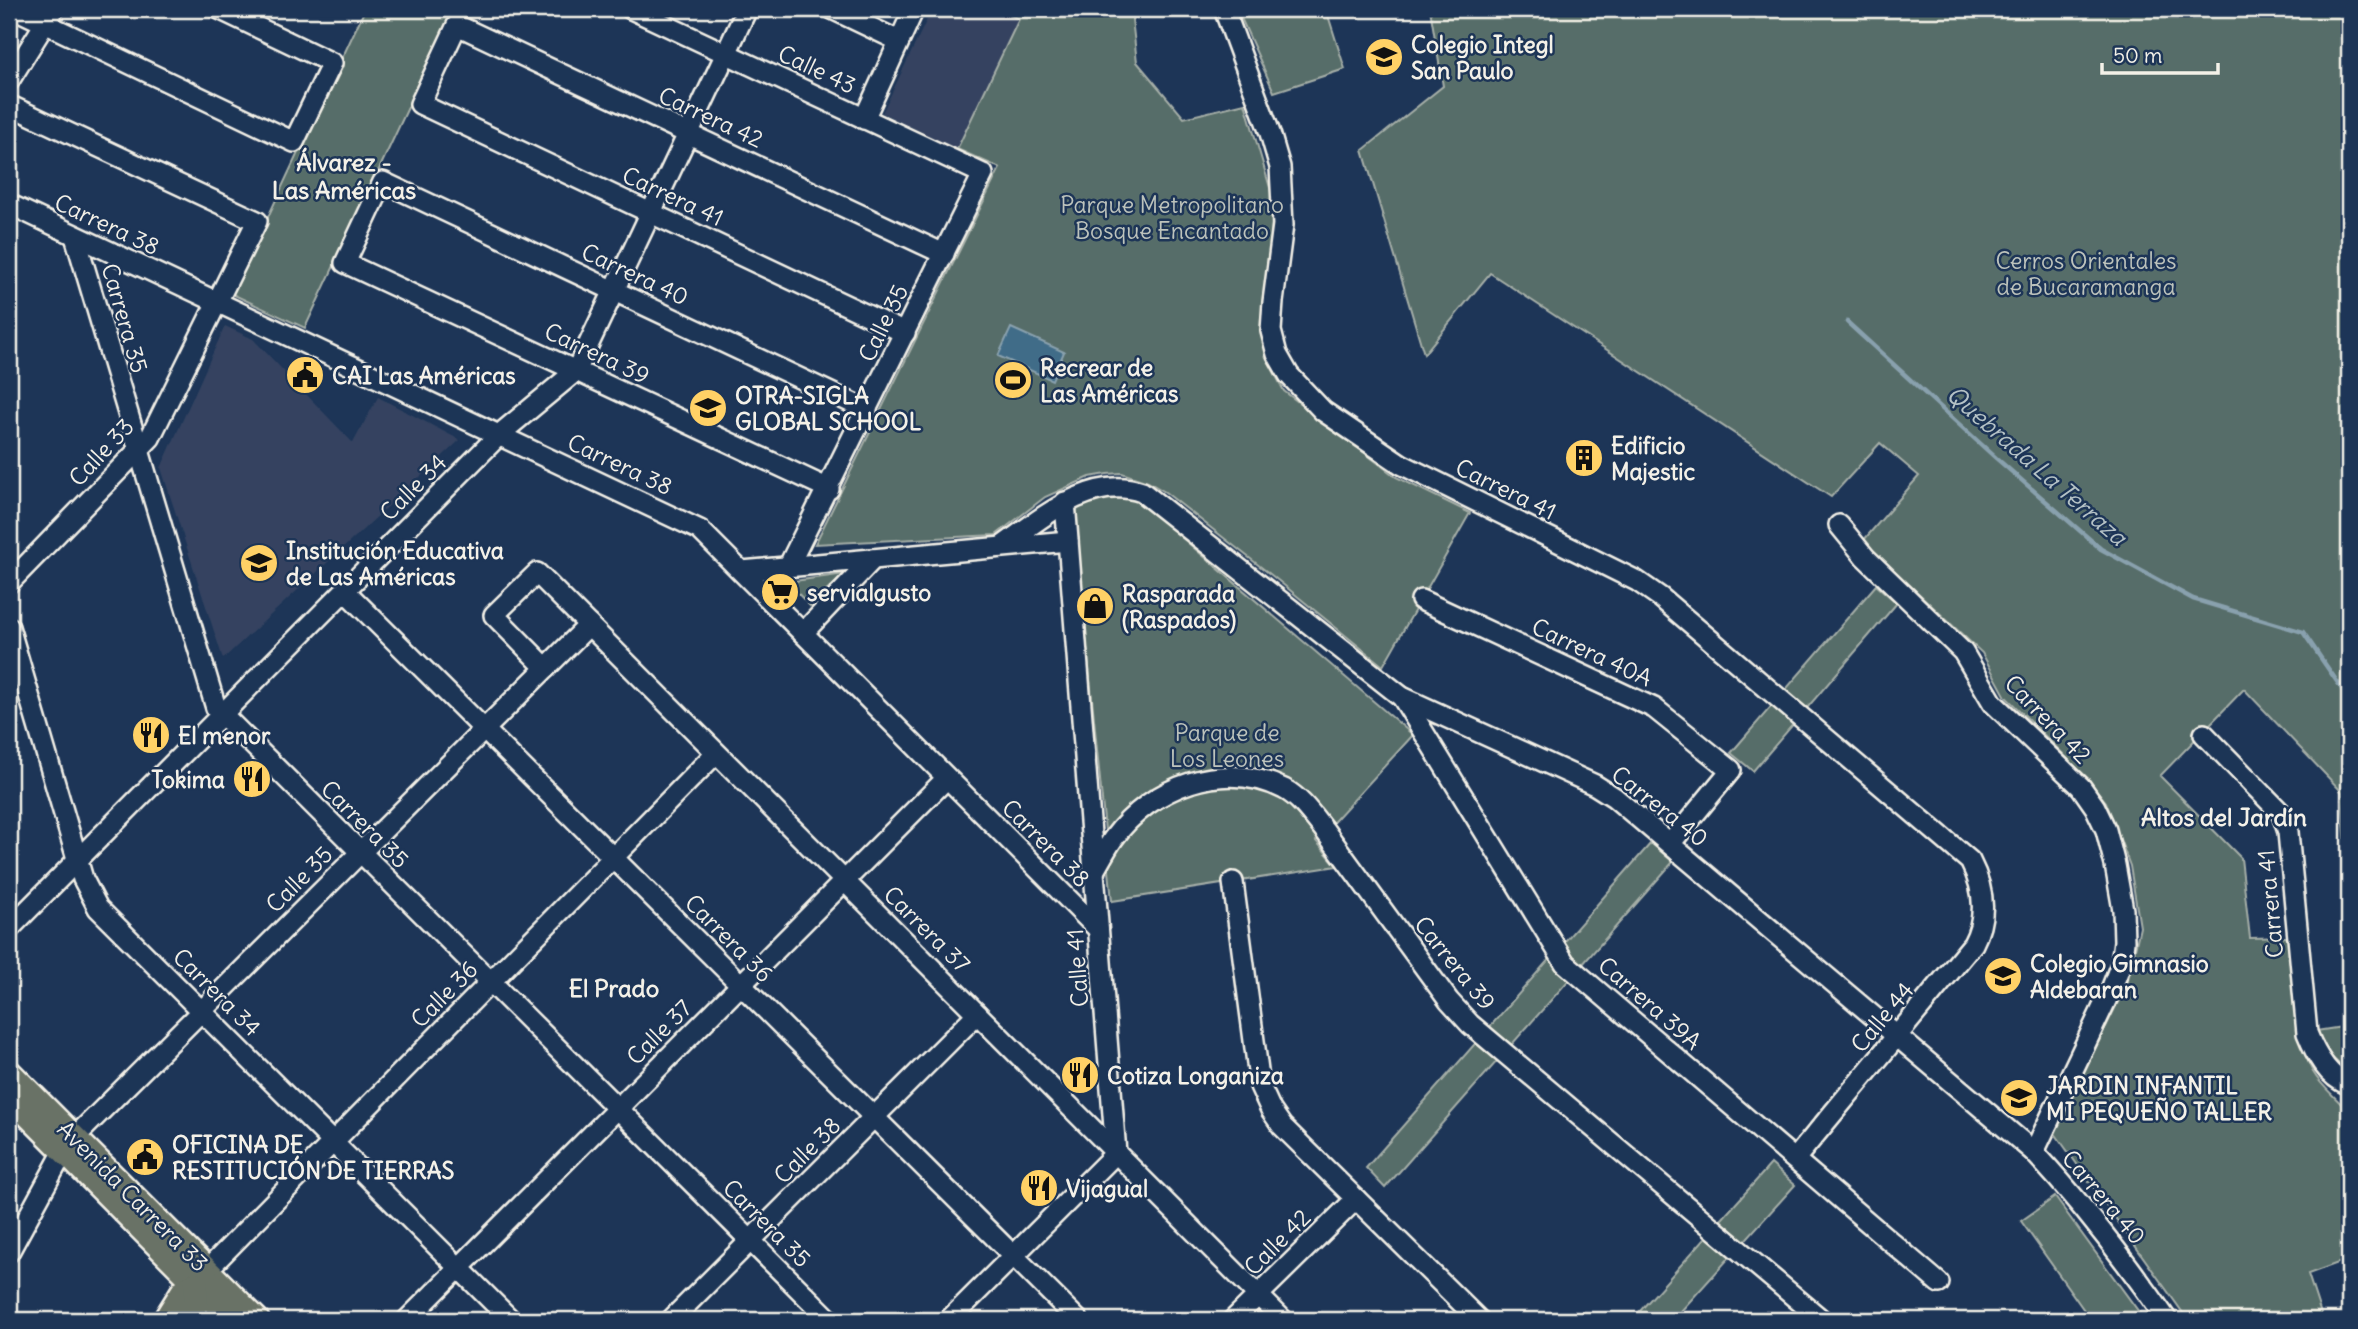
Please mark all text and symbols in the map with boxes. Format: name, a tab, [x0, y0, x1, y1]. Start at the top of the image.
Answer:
place label: Colegio Integl San Paulo	[1411, 30, 1554, 85]
scale bar	[2102, 32, 2218, 76]
school or university icon: Colegio Integl San Paulo	[1363, 36, 1405, 78]
street label: Calle 43	[773, 38, 861, 100]
text: 50 m	[2113, 42, 2162, 69]
street label: Carrera 42	[654, 80, 768, 154]
district label: Álvarez - Las Américas	[272, 147, 416, 205]
street label: Carrera 41	[618, 160, 728, 232]
street label: Carrera 38	[50, 187, 164, 261]
park label: Parque Metropolitano Bosque Encantado	[1060, 190, 1284, 245]
street label: Carrera 40	[577, 237, 693, 311]
park label: Cerros Orientales de Bucaramanga	[1995, 246, 2177, 301]
street label: Carrera 35	[96, 260, 154, 376]
street label: Calle 35	[852, 280, 914, 366]
street label: Carrera 39	[540, 316, 654, 390]
place label: Recrear de Las Américas	[1040, 353, 1178, 408]
public building icon: CAI Las Américas	[284, 354, 326, 396]
sports icon: Recrear de Las Américas	[992, 359, 1034, 401]
place label: CAI Las Américas	[332, 361, 516, 390]
water label: Quebrada La Terraza	[1941, 379, 2134, 552]
place label: OTRA-SIGLA GLOBAL SCHOOL	[735, 381, 922, 436]
school or university icon: OTRA-SIGLA GLOBAL SCHOOL	[687, 387, 729, 429]
street label: Calle 33	[62, 412, 140, 492]
street label: Carrera 38	[563, 427, 677, 501]
place label: Edificio Majestic	[1611, 431, 1696, 486]
building icon: Edificio Majestic	[1563, 437, 1605, 479]
street label: Calle 34	[374, 448, 452, 526]
street label: Carrera 41	[1451, 452, 1561, 526]
place label: Institución Educativa de Las Américas	[286, 536, 504, 591]
school or university icon: Institución Educativa de Las Américas	[238, 542, 280, 584]
supermarket icon: servialgusto	[759, 571, 801, 613]
place label: servialgusto	[807, 578, 931, 607]
place label: Rasparada (Raspados)	[1122, 579, 1236, 634]
shop icon: Rasparada (Raspados)	[1074, 585, 1116, 627]
street label: Carrera 40A	[1527, 611, 1657, 693]
street label: Carrera 42	[1999, 669, 2097, 769]
restaurant icon: El menor	[130, 714, 172, 756]
park label: Parque de Los Leones	[1170, 718, 1284, 773]
place label: El menor	[178, 721, 271, 750]
restaurant icon: Tokima	[231, 758, 273, 800]
street label: Carrera 40	[1606, 759, 1714, 853]
place label: Tokima	[151, 765, 225, 794]
street label: Carrera 35	[315, 774, 415, 874]
street label: Carrera 38	[996, 793, 1096, 893]
district label: Altos del Jardín	[2141, 802, 2307, 832]
street label: Calle 35	[260, 840, 338, 918]
street label: Carrera 41	[2251, 849, 2289, 959]
street label: Carrera 37	[878, 880, 976, 978]
street label: Carrera 36	[679, 888, 779, 988]
street label: Carrera 39	[1408, 910, 1502, 1016]
street label: Calle 41	[1060, 928, 1094, 1008]
street label: Carrera 34	[167, 942, 267, 1042]
place label: Colegio Gimnasio Aldebaran	[2030, 949, 2209, 1004]
street label: Carrera 39A	[1592, 950, 1708, 1056]
street label: Calle 36	[405, 955, 483, 1033]
school or university icon: Colegio Gimnasio Aldebaran	[1982, 955, 2024, 997]
district label: El Prado	[569, 973, 659, 1003]
street label: Calle 44	[1844, 976, 1920, 1058]
street label: Calle 37	[620, 993, 698, 1071]
restaurant icon: Cotiza Longaniza	[1059, 1054, 1101, 1096]
place label: Cotiza Longaniza	[1107, 1061, 1284, 1090]
place label: JARDIN INFANTIL MI PEQUEÑO TALLER	[2046, 1071, 2272, 1126]
school or university icon: JARDIN INFANTIL MI PEQUEÑO TALLER	[1998, 1077, 2040, 1119]
street label: Calle 38	[768, 1111, 846, 1189]
street label: Avenida Carrera 33	[52, 1115, 214, 1277]
place label: OFICINA DE RESTITUCIÓN DE TIERRAS	[172, 1130, 454, 1185]
public building icon: OFICINA DE RESTITUCIÓN DE TIERRAS	[124, 1136, 166, 1178]
street label: Carrera 40	[2056, 1144, 2152, 1250]
restaurant icon: Vijagual	[1018, 1167, 1060, 1209]
street label: Carrera 35	[717, 1173, 817, 1273]
place label: Vijagual	[1066, 1174, 1148, 1203]
street label: Calle 42	[1238, 1203, 1316, 1281]

